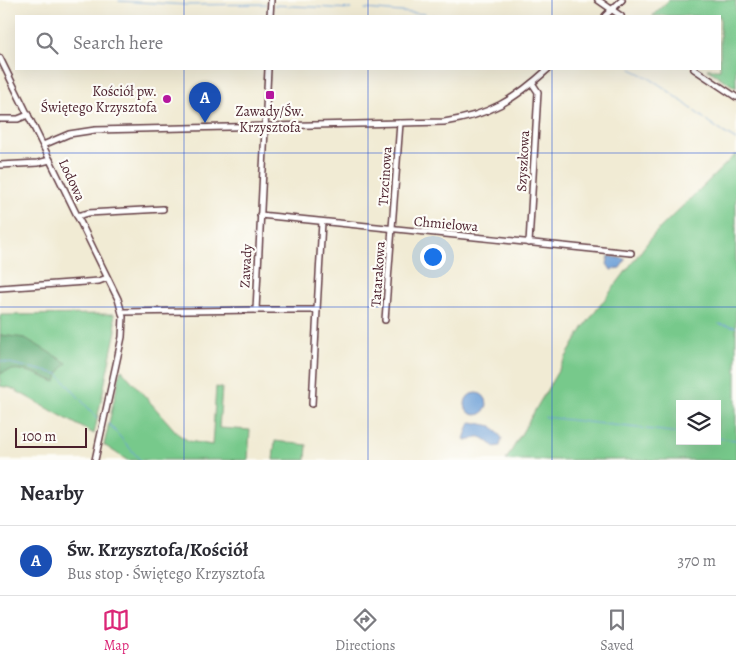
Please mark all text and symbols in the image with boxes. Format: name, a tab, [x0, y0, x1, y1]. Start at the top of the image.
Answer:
search box	[15, 15, 721, 70]
icon: search	[33, 29, 61, 57]
text: Search here	[73, 30, 163, 56]
place label: Kościół pw. Świętego Krzysztofa	[41, 82, 157, 117]
pin: A	[189, 82, 221, 123]
marker: Zawady/Św. Krzysztofa	[264, 89, 276, 101]
marker: Kościół pw. Świętego Krzysztofa	[161, 93, 173, 105]
place label: Zawady/Św. Krzysztofa	[235, 102, 305, 137]
street label: Szyszkowa	[512, 129, 534, 192]
street label: Trzcinowa	[373, 145, 397, 206]
street label: Lodowa	[54, 156, 90, 205]
street label: Chmielowa	[413, 212, 479, 236]
street label: Tatarakowa	[366, 240, 390, 308]
street label: Zawady	[235, 243, 257, 289]
your location	[420, 244, 446, 270]
map controls	[676, 400, 721, 445]
button: layers	[676, 400, 721, 445]
scale bar	[15, 425, 88, 448]
text: 100 m	[22, 427, 56, 446]
text: Nearby	[20, 479, 83, 507]
text: Św. Krzysztofa/Kościół	[67, 537, 248, 563]
text: A	[31, 550, 41, 572]
text: 370 m	[678, 550, 716, 572]
text: Bus stop · Świętego Krzysztofa	[67, 563, 265, 585]
tab: Map	[102, 606, 130, 655]
tab: Directions	[335, 606, 395, 655]
tab: Saved	[600, 606, 634, 655]

